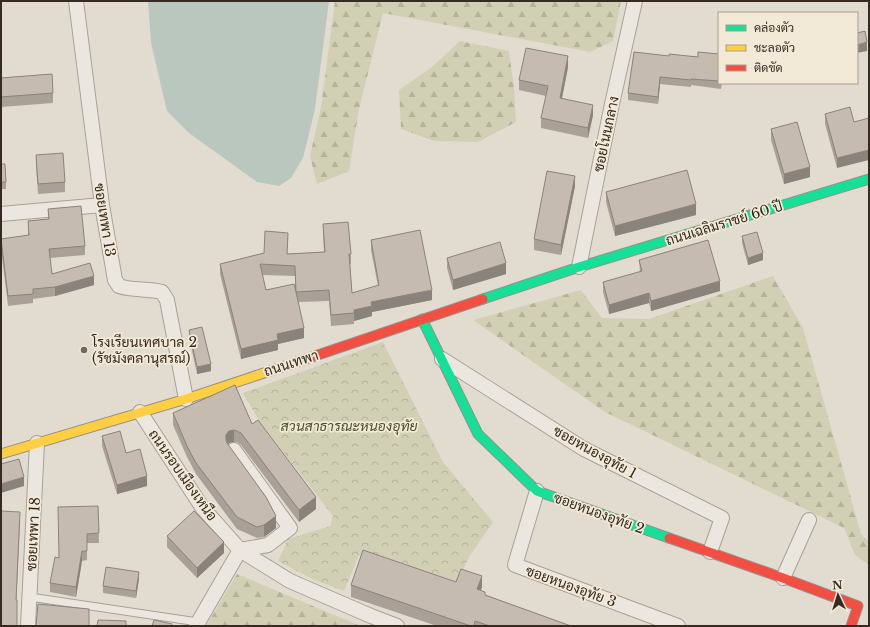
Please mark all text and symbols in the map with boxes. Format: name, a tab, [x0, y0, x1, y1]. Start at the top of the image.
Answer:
legend	[718, 12, 858, 84]
text: คล่องตัว	[754, 20, 794, 35]
text: ชะลอตัว	[754, 40, 795, 55]
text: ติดขัด	[754, 60, 783, 75]
street label: ซอยโนนกลาง	[589, 94, 623, 174]
street label: ซอยเทพา 13	[90, 182, 120, 258]
street label: ถนนเฉลิมราชย์ 60 ปี	[663, 197, 785, 249]
place label: โรงเรียนเทศบาล 2 (รัชมังคลานุสรณ์)	[91, 333, 197, 368]
marker: โรงเรียนเทศบาล 2 (รัชมังคลานุสรณ์)	[79, 345, 89, 355]
street label: ถนนเทพา	[261, 346, 321, 380]
park label: สวนสาธารณะหนองอุทัย	[280, 417, 418, 436]
street label: ซอยหนองอุทัย 1	[550, 422, 640, 483]
street label: ถนนรอบเมืองเหนือ	[145, 426, 221, 524]
street label: ซอยหนองอุทัย 2	[551, 488, 647, 539]
street label: ซอยเทพา 18	[22, 497, 44, 571]
street label: ซอยหนองอุทัย 3	[523, 561, 619, 612]
north arrow	[818, 575, 858, 615]
text: N	[832, 578, 844, 592]

